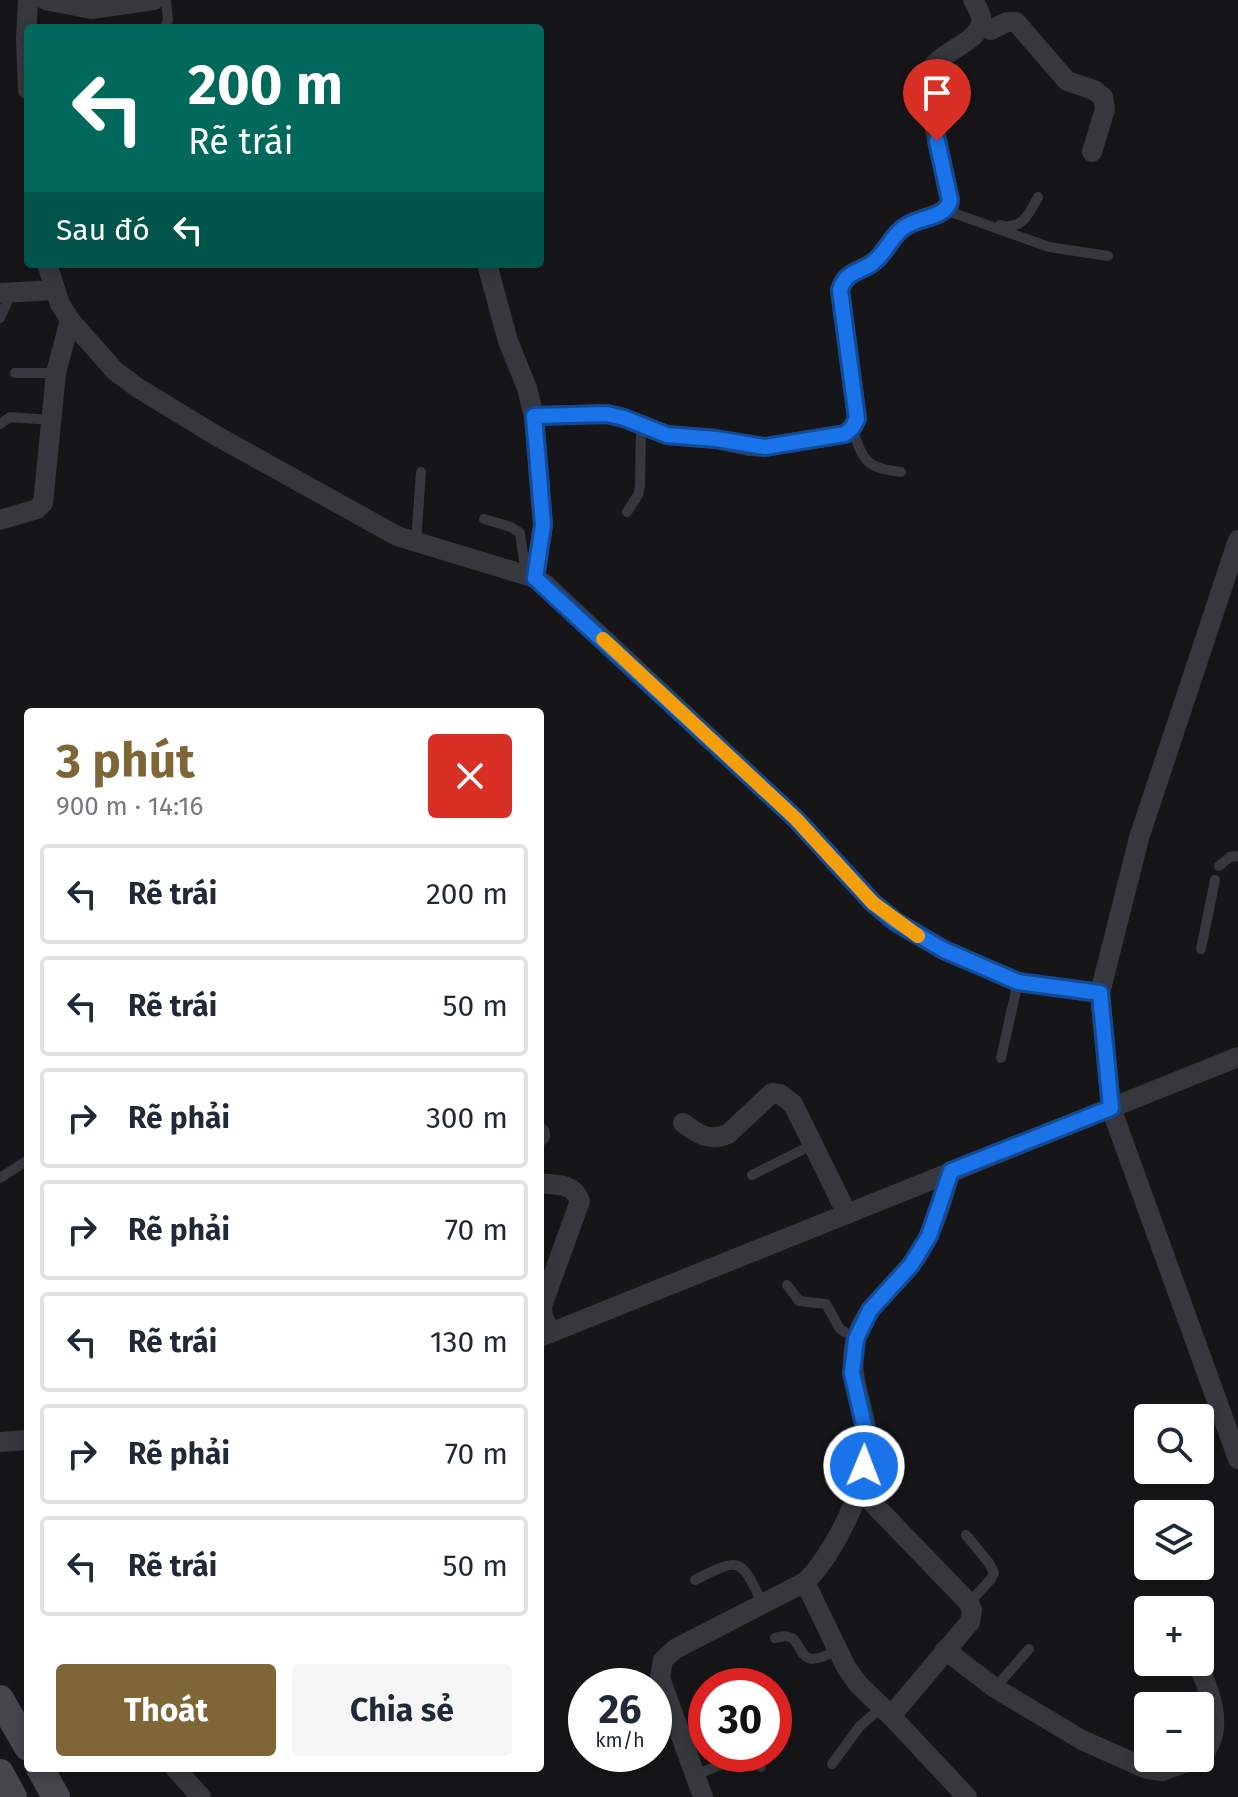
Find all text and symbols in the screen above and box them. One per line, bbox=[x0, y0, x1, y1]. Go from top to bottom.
text: 200 m bbox=[188, 52, 343, 119]
icon: left bbox=[56, 56, 160, 160]
pin bbox=[903, 59, 971, 141]
icon: arrive bbox=[915, 71, 959, 115]
text: Rẽ trái bbox=[188, 120, 294, 164]
icon: left bbox=[166, 208, 210, 252]
text: Sau đó bbox=[56, 212, 150, 248]
text: 3 phút bbox=[56, 732, 195, 790]
button: close bbox=[428, 734, 512, 818]
text: 900 m · 14:16 bbox=[56, 791, 203, 822]
icon: left bbox=[60, 872, 104, 916]
text: Rẽ trái bbox=[128, 876, 217, 912]
text: 200 m bbox=[426, 876, 508, 912]
icon: left bbox=[60, 984, 104, 1028]
text: Rẽ trái bbox=[128, 988, 217, 1024]
text: 50 m bbox=[443, 988, 508, 1024]
icon: right bbox=[60, 1096, 104, 1140]
text: Rẽ phải bbox=[128, 1100, 230, 1136]
text: 300 m bbox=[426, 1100, 508, 1136]
icon: right bbox=[60, 1208, 104, 1252]
text: Rẽ phải bbox=[128, 1212, 230, 1248]
text: 70 m bbox=[445, 1212, 508, 1248]
icon: left bbox=[60, 1320, 104, 1364]
text: Rẽ trái bbox=[128, 1324, 217, 1360]
text: 130 m bbox=[430, 1324, 508, 1360]
map controls bbox=[1134, 1404, 1214, 1772]
button: search bbox=[1134, 1404, 1214, 1484]
position arrow bbox=[822, 1424, 906, 1508]
icon: right bbox=[60, 1432, 104, 1476]
text: Rẽ phải bbox=[128, 1436, 230, 1472]
text: 70 m bbox=[445, 1436, 508, 1472]
button: layers bbox=[1134, 1500, 1214, 1580]
icon: left bbox=[60, 1544, 104, 1588]
text: Rẽ trái bbox=[128, 1548, 217, 1584]
text: 50 m bbox=[443, 1548, 508, 1584]
button: + bbox=[1134, 1596, 1214, 1676]
button: Thoát bbox=[56, 1664, 276, 1756]
button: Chia sẻ bbox=[292, 1664, 512, 1756]
speed limit sign: 30 bbox=[688, 1668, 792, 1772]
text: 26 bbox=[598, 1686, 642, 1734]
button: − bbox=[1134, 1692, 1214, 1772]
text: km/h bbox=[595, 1728, 645, 1752]

